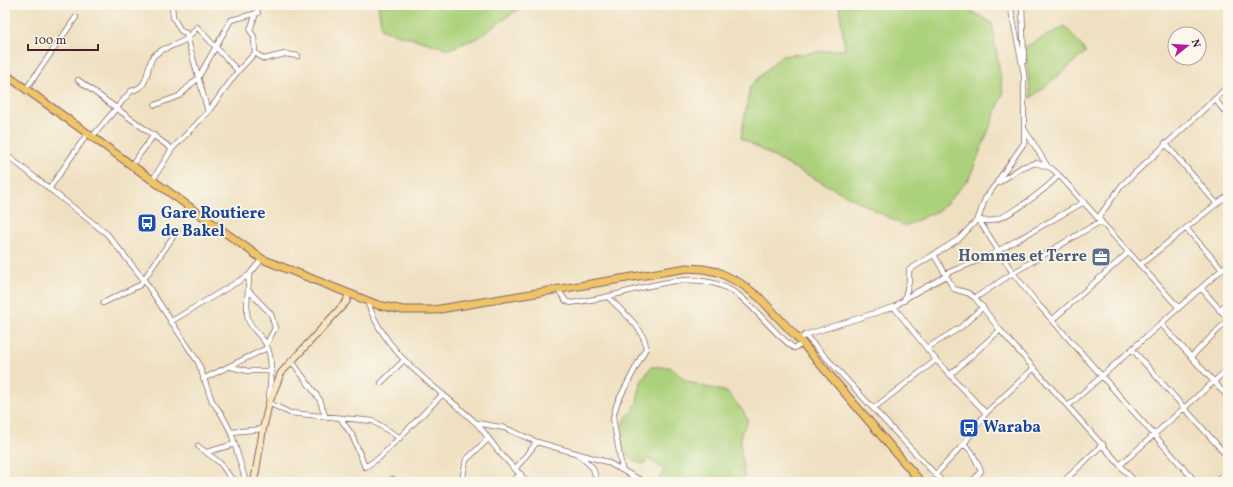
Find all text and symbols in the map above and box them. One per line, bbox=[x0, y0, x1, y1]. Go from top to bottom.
scale bar bbox=[28, 26, 98, 52]
north arrow bbox=[1167, 26, 1207, 66]
text: 100 m bbox=[34, 33, 67, 49]
text: N bbox=[1187, 37, 1203, 50]
place label: Gare Routiere de Bakel bbox=[161, 203, 265, 243]
bus stop icon: Gare Routiere de Bakel bbox=[136, 212, 158, 234]
place label: Hommes et Terre bbox=[958, 246, 1087, 268]
office icon: Hommes et Terre bbox=[1090, 246, 1112, 268]
bus stop icon: Waraba bbox=[958, 417, 980, 439]
place label: Waraba bbox=[983, 417, 1041, 439]

